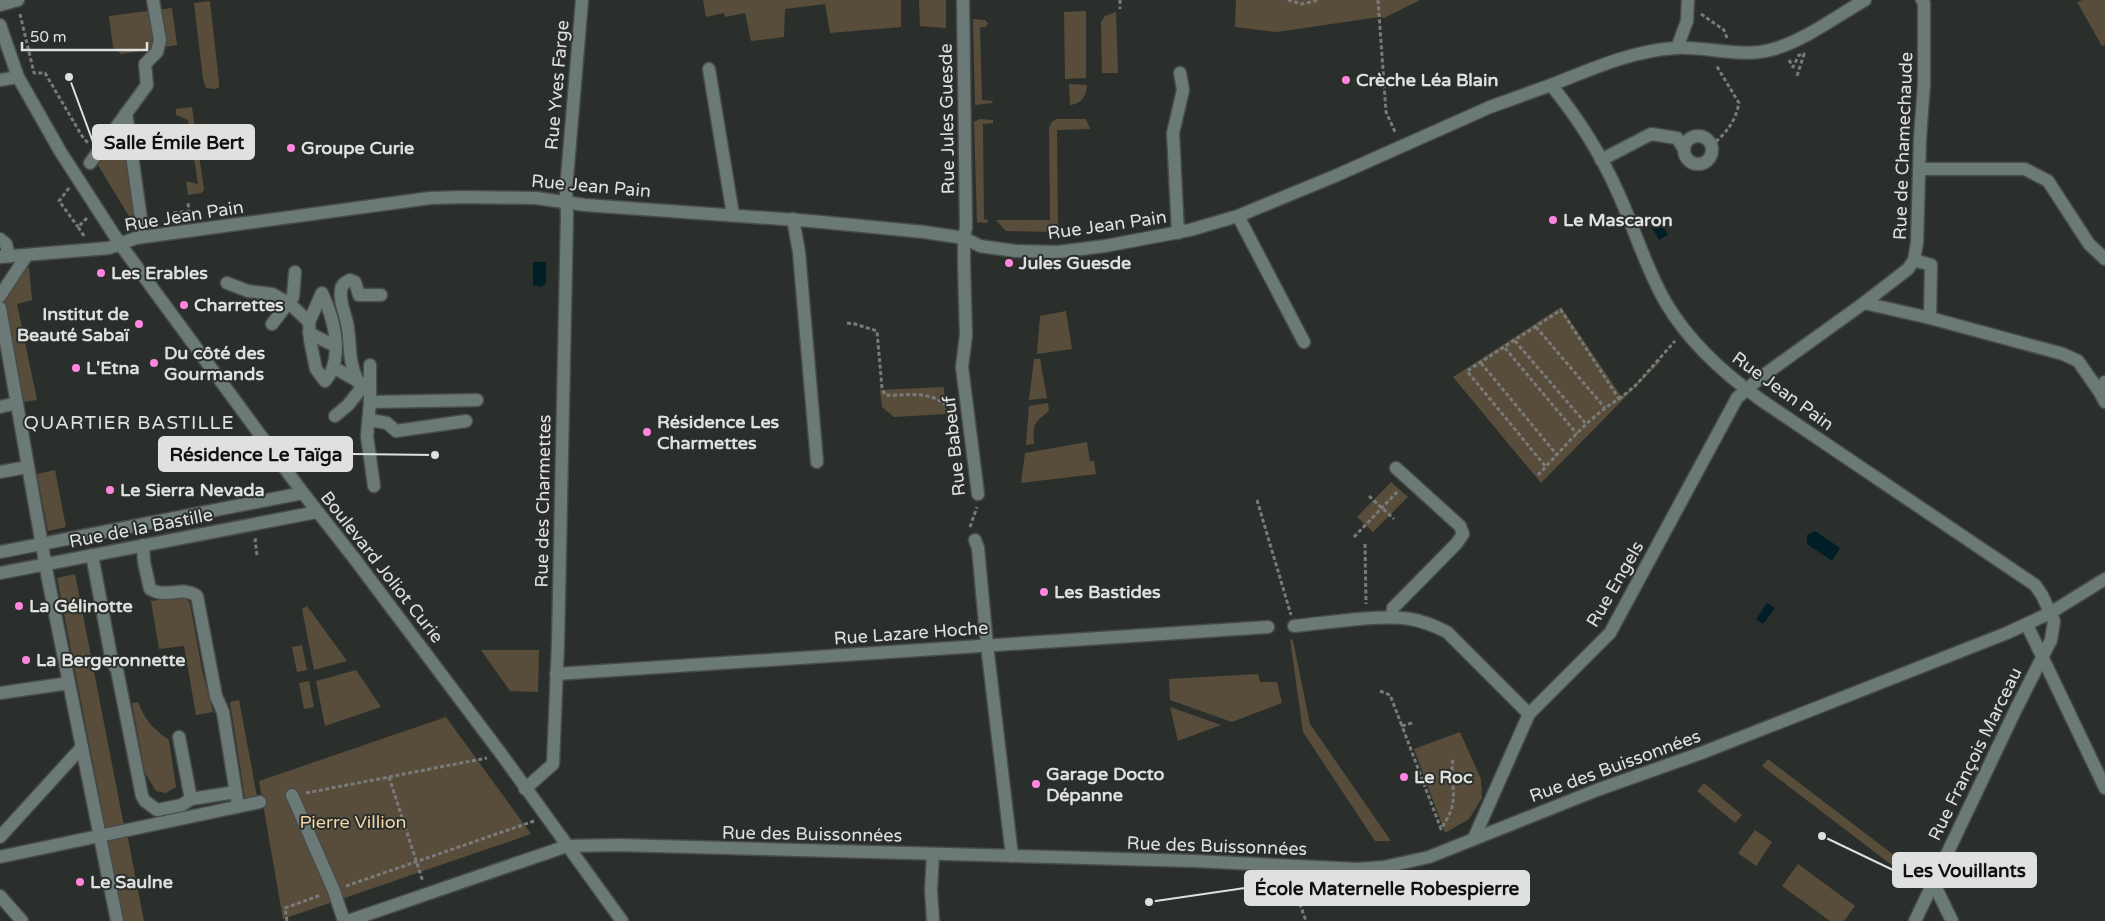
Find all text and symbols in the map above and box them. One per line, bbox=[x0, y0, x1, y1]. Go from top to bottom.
street label: Rue Yves Farge bbox=[540, 19, 574, 151]
scale bar bbox=[22, 20, 148, 52]
text: 50 m bbox=[30, 28, 67, 46]
street label: Rue Jules Guesde bbox=[935, 43, 959, 195]
street label: Rue de Chamechaude bbox=[1889, 52, 1917, 240]
place label: Crèche Léa Blain bbox=[1356, 69, 1498, 91]
marker: Crèche Léa Blain bbox=[1340, 74, 1352, 86]
callout: Salle Émile Bert bbox=[93, 125, 254, 159]
text: Salle Émile Bert bbox=[104, 131, 245, 154]
place label: Groupe Curie bbox=[301, 137, 414, 159]
marker: Groupe Curie bbox=[285, 142, 297, 154]
street label: Rue Jean Pain bbox=[530, 170, 652, 202]
street label: Rue Jean Pain bbox=[123, 196, 245, 236]
street label: Rue Jean Pain bbox=[1046, 206, 1168, 244]
place label: Le Mascaron bbox=[1563, 209, 1673, 231]
marker: Le Mascaron bbox=[1547, 214, 1559, 226]
place label: Jules Guesde bbox=[1018, 252, 1131, 274]
marker: Jules Guesde bbox=[1003, 257, 1015, 269]
place label: Les Erables bbox=[111, 262, 208, 284]
marker: Les Erables bbox=[95, 267, 107, 279]
place label: Charrettes bbox=[194, 294, 284, 316]
marker: Charrettes bbox=[178, 299, 190, 311]
place label: Institut de Beauté Sabaï bbox=[17, 303, 131, 346]
marker: Institut de Beauté Sabaï bbox=[133, 318, 145, 330]
place label: Du côté des Gourmands bbox=[164, 342, 266, 385]
street label: Rue Jean Pain bbox=[1728, 347, 1838, 435]
place label: L'Etna bbox=[86, 357, 140, 379]
marker: Du côté des Gourmands bbox=[148, 357, 160, 369]
marker: L'Etna bbox=[70, 362, 82, 374]
street label: Rue Babeuf bbox=[938, 395, 970, 497]
place label: Résidence Les Charmettes bbox=[657, 411, 780, 454]
district label: QUARTIER BASTILLE bbox=[23, 412, 235, 434]
street label: Rue des Charmettes bbox=[530, 414, 556, 588]
marker: Résidence Les Charmettes bbox=[641, 426, 653, 438]
callout: Résidence Le Taïga bbox=[159, 437, 352, 471]
text: Résidence Le Taïga bbox=[170, 444, 342, 467]
place label: Le Sierra Nevada bbox=[120, 479, 265, 501]
marker: Le Sierra Nevada bbox=[104, 484, 116, 496]
street label: Boulevard Joliot Curie bbox=[316, 487, 448, 647]
street label: Rue de la Bastille bbox=[67, 503, 215, 553]
street label: Rue Engels bbox=[1582, 537, 1648, 631]
place label: Les Bastides bbox=[1054, 581, 1161, 603]
marker: Les Bastides bbox=[1038, 586, 1050, 598]
place label: La Gélinotte bbox=[29, 595, 133, 617]
marker: La Gélinotte bbox=[13, 600, 25, 612]
street label: Rue Lazare Hoche bbox=[833, 617, 989, 649]
place label: La Bergeronnette bbox=[36, 649, 185, 671]
marker: La Bergeronnette bbox=[20, 654, 32, 666]
street label: Rue François Marceau bbox=[1923, 664, 2027, 844]
street label: Rue des Buissonnées bbox=[1526, 725, 1704, 807]
place label: Garage Docto Dépanne bbox=[1046, 763, 1164, 806]
place label: Le Roc bbox=[1414, 766, 1473, 788]
marker: Le Roc bbox=[1398, 771, 1410, 783]
marker: Garage Docto Dépanne bbox=[1030, 778, 1042, 790]
park label: Pierre Villion bbox=[299, 811, 407, 833]
street label: Rue des Buissonnées bbox=[722, 821, 902, 847]
street label: Rue des Buissonnées bbox=[1126, 832, 1308, 860]
callout: Les Vouillants bbox=[1893, 853, 2036, 887]
text: Les Vouillants bbox=[1902, 860, 2026, 882]
place label: Le Saulne bbox=[90, 871, 173, 893]
callout: École Maternelle Robespierre bbox=[1245, 871, 1529, 905]
marker: Le Saulne bbox=[74, 876, 86, 888]
text: École Maternelle Robespierre bbox=[1255, 877, 1520, 901]

